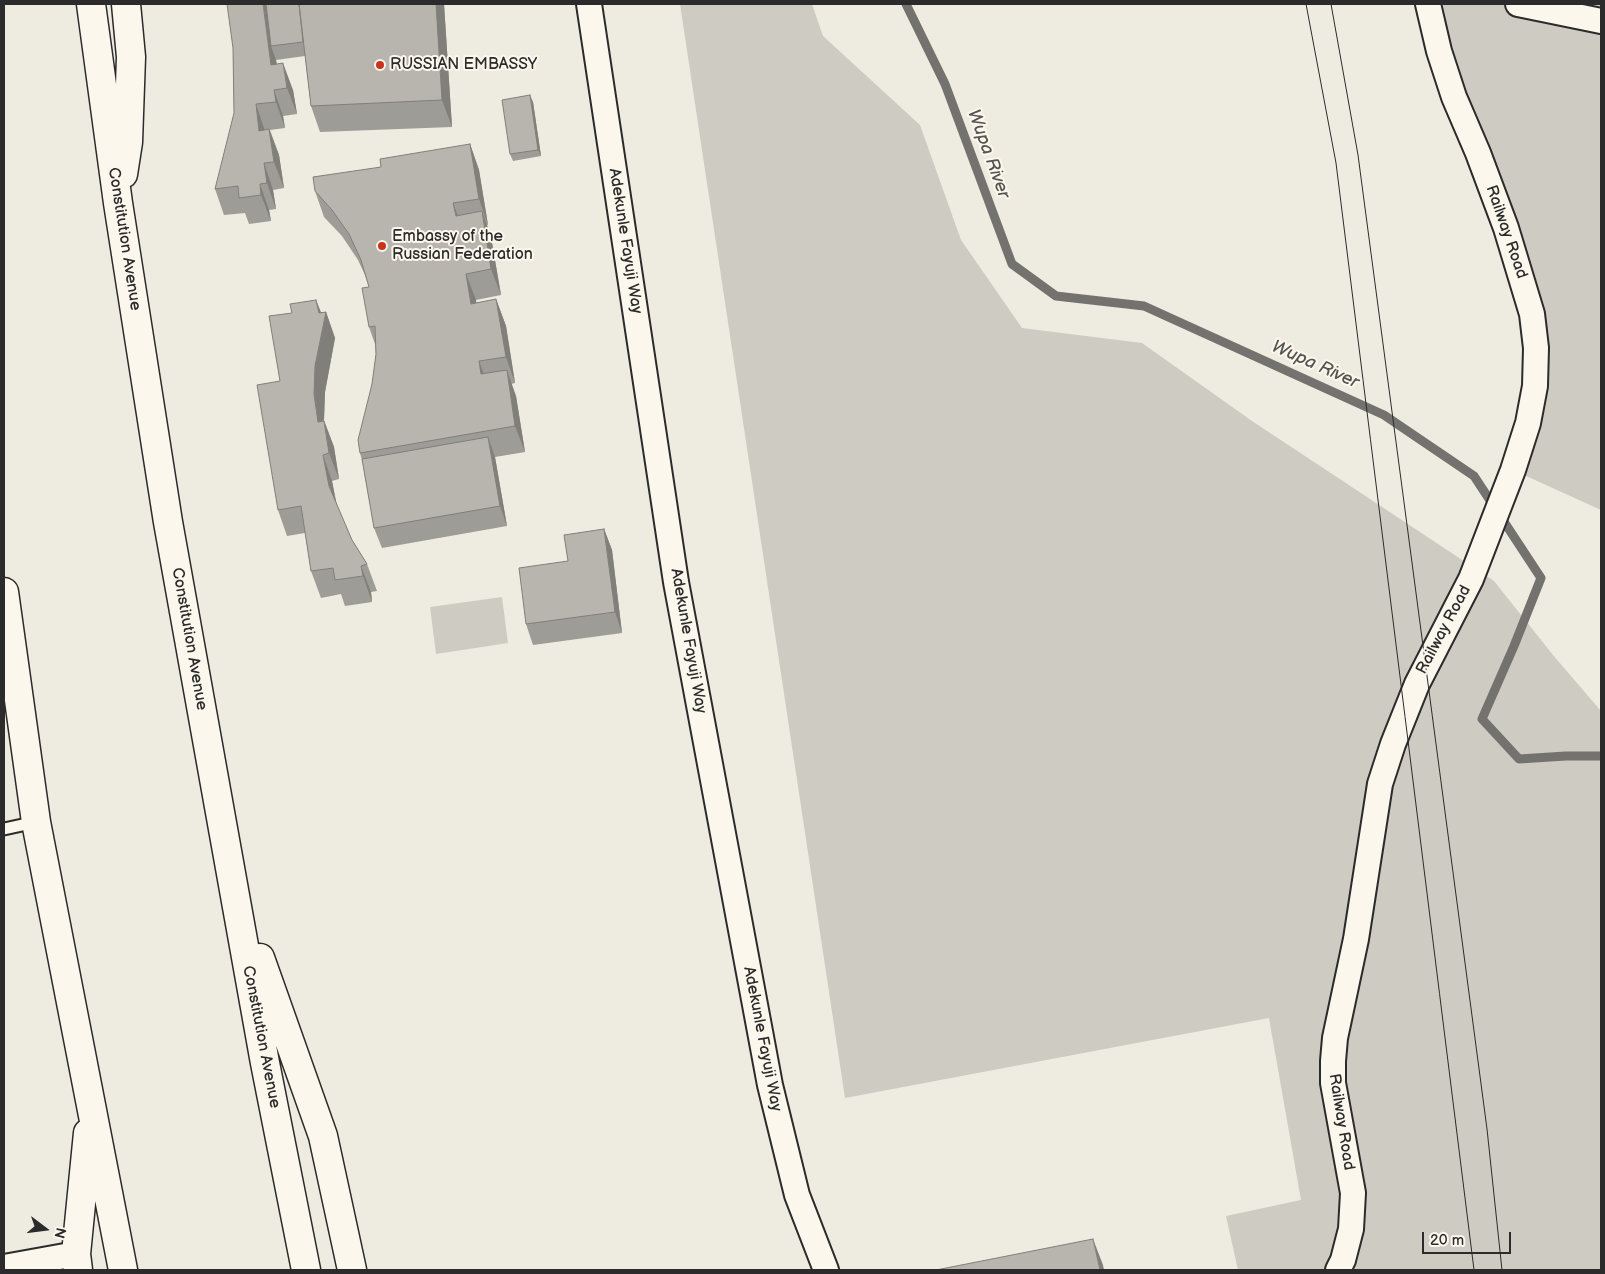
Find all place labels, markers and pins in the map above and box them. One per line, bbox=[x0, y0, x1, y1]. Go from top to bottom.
place label: RUSSIAN EMBASSY bbox=[390, 55, 537, 75]
marker: RUSSIAN EMBASSY bbox=[374, 59, 386, 71]
place label: Embassy of the Russian Federation bbox=[392, 227, 533, 265]
marker: Embassy of the Russian Federation bbox=[376, 240, 388, 252]

